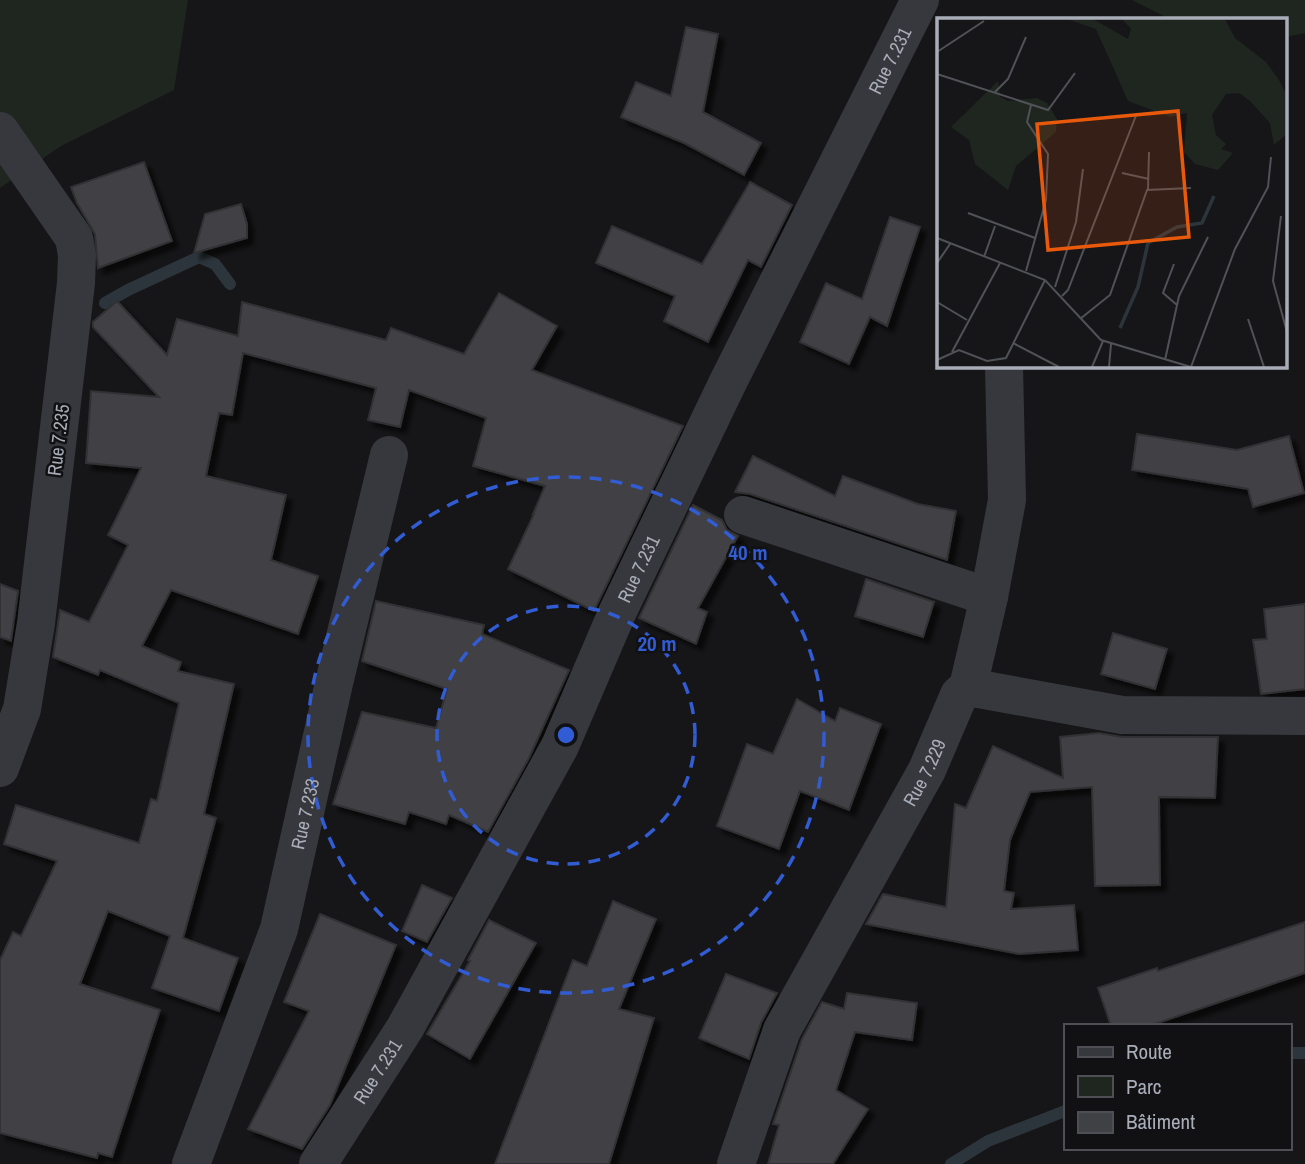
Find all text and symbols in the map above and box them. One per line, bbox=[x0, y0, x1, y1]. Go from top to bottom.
inset map bbox=[937, 18, 1288, 368]
street label: Rue 7.231 bbox=[862, 22, 917, 99]
street label: Rue 7.235 bbox=[41, 402, 75, 477]
street label: Rue 7.231 bbox=[611, 530, 666, 607]
text: 40 m bbox=[728, 538, 768, 567]
text: 20 m bbox=[637, 629, 677, 658]
centre of rings bbox=[554, 723, 578, 747]
street label: Rue 7.229 bbox=[896, 735, 952, 811]
street label: Rue 7.233 bbox=[284, 776, 325, 852]
legend bbox=[1064, 1024, 1291, 1150]
street label: Rue 7.231 bbox=[347, 1034, 408, 1109]
text: Route bbox=[1126, 1037, 1172, 1066]
text: Parc bbox=[1126, 1072, 1161, 1101]
text: Bâtiment bbox=[1126, 1107, 1195, 1136]

